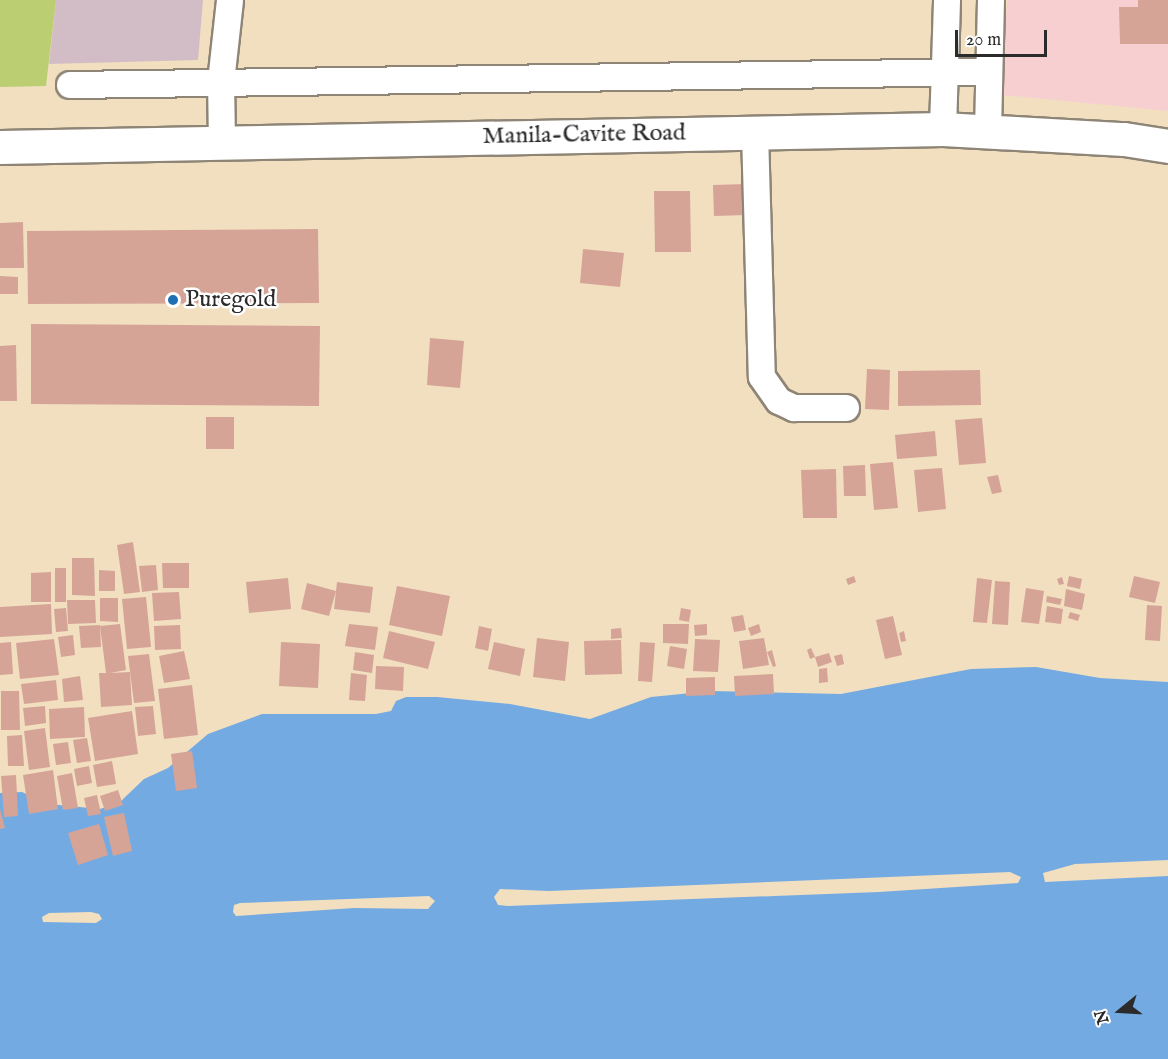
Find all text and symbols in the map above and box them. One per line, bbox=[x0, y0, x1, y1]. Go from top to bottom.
scale bar bbox=[958, 18, 1050, 56]
text: 20 m bbox=[966, 29, 1001, 52]
street label: Manila-Cavite Road bbox=[482, 119, 686, 151]
place label: Puregold bbox=[185, 286, 276, 314]
marker: Puregold bbox=[166, 293, 180, 307]
north arrow bbox=[1090, 981, 1150, 1041]
text: N bbox=[1091, 1007, 1115, 1026]

